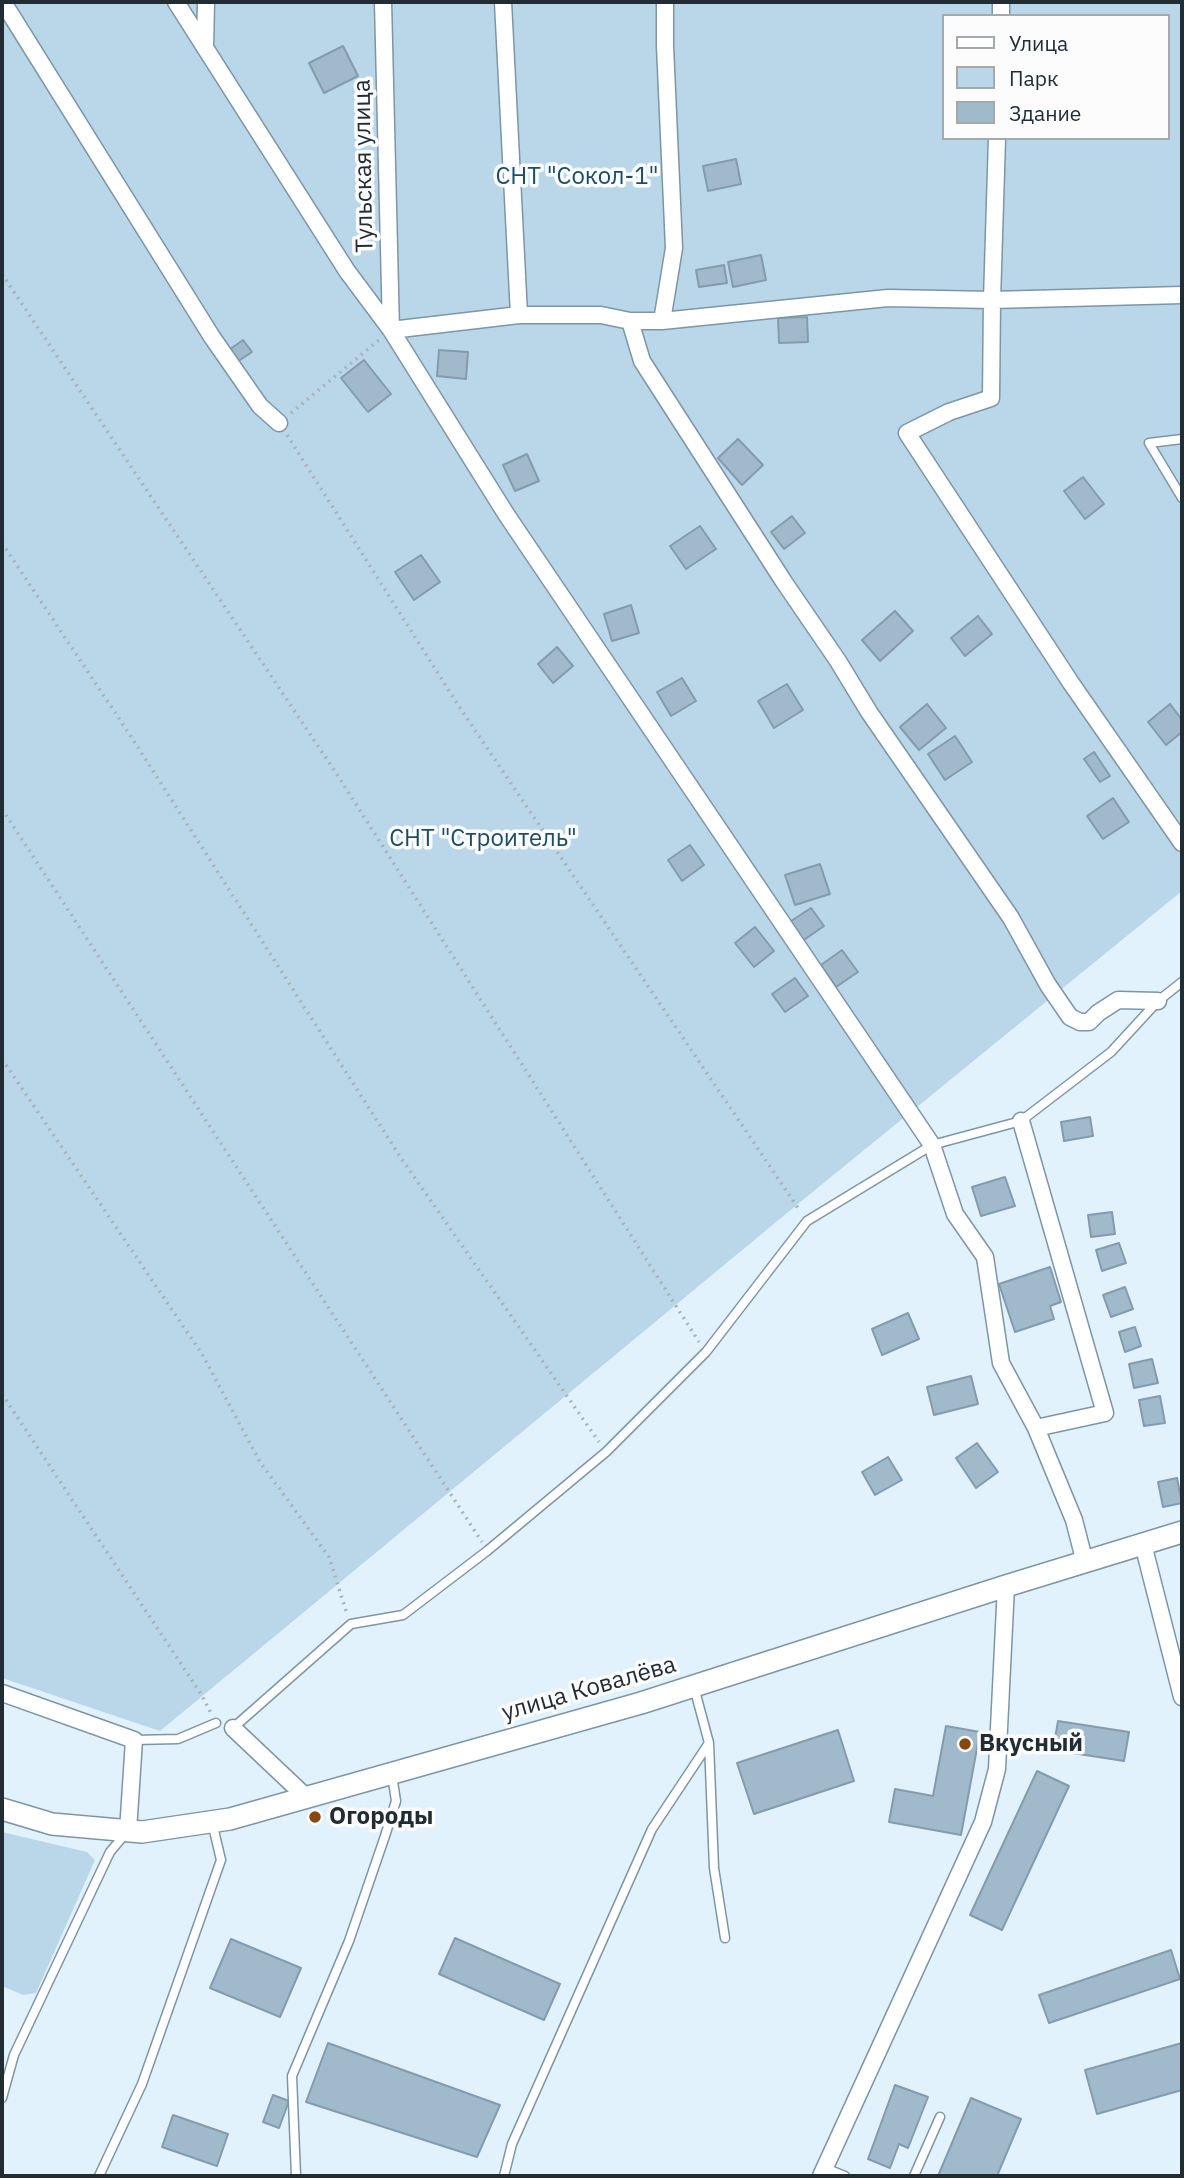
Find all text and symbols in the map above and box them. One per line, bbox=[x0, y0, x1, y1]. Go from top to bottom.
legend bbox=[942, 14, 1170, 140]
text: Улица bbox=[1009, 29, 1068, 57]
text: Парк bbox=[1009, 64, 1059, 92]
street label: Тульская улица bbox=[348, 79, 380, 253]
text: Здание bbox=[1009, 99, 1081, 127]
park label: СНТ "Сокол-1" bbox=[495, 163, 659, 191]
park label: СНТ "Строитель" bbox=[389, 825, 577, 853]
street label: улица Ковалёва bbox=[499, 1650, 679, 1728]
place label: Вкусный bbox=[979, 1730, 1083, 1758]
marker: Вкусный bbox=[957, 1736, 973, 1752]
place label: Огороды bbox=[329, 1803, 433, 1831]
marker: Огороды bbox=[307, 1809, 323, 1825]

